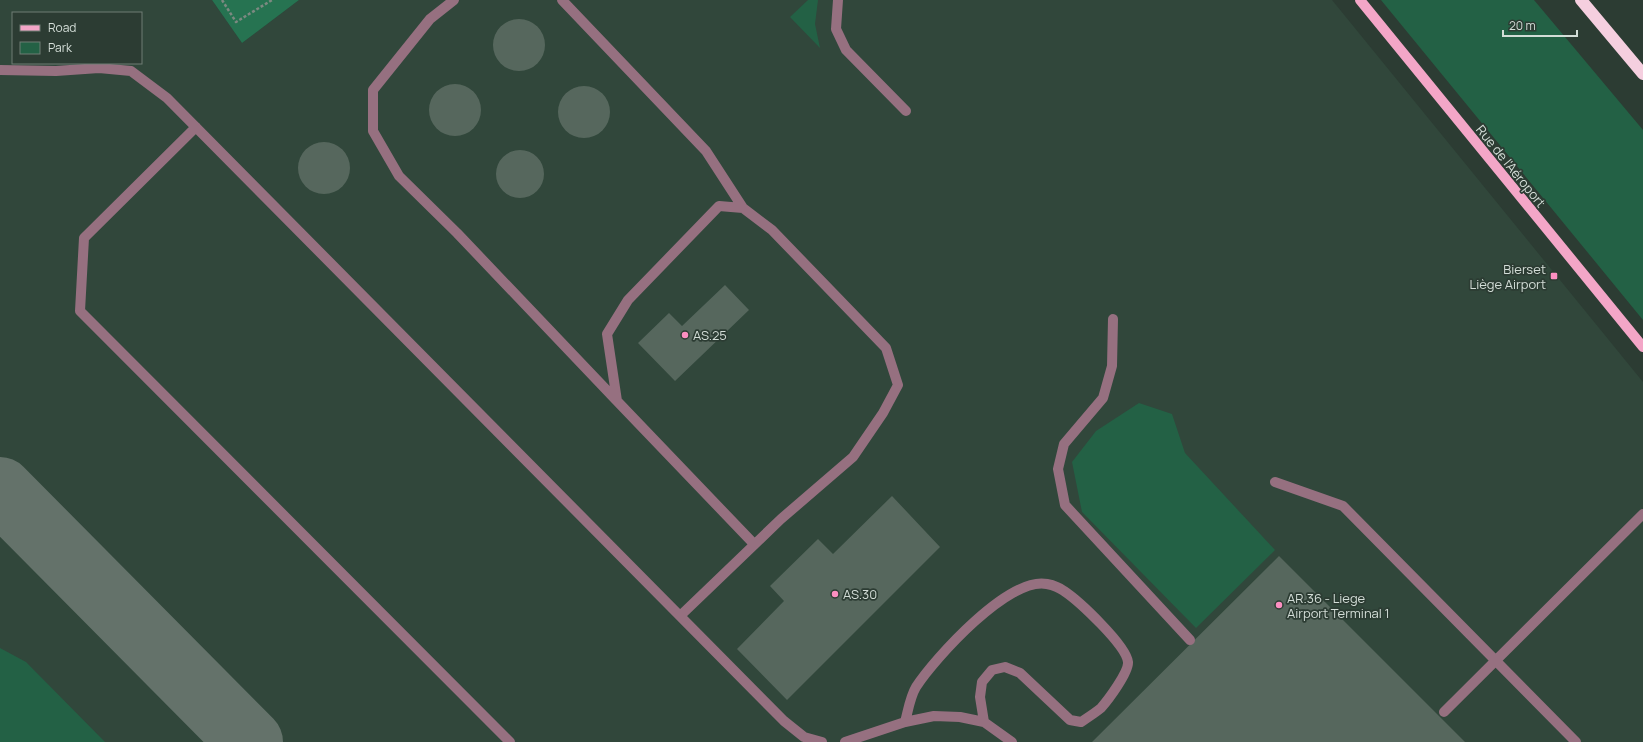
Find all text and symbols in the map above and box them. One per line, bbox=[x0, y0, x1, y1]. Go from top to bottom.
legend bbox=[12, 12, 142, 64]
scale bar bbox=[1503, 12, 1577, 38]
text: 20 m bbox=[1509, 17, 1536, 34]
text: Road bbox=[48, 19, 76, 36]
text: Park bbox=[48, 39, 73, 56]
street label: Rue de l'Aéroport bbox=[1472, 121, 1550, 211]
place label: Bierset Liège Airport bbox=[1470, 260, 1546, 293]
marker: Bierset Liège Airport bbox=[1549, 271, 1559, 281]
place label: AS.25 bbox=[693, 326, 727, 344]
marker: AS.25 bbox=[680, 330, 690, 340]
place label: AS.30 bbox=[843, 585, 877, 603]
marker: AS.30 bbox=[830, 589, 840, 599]
place label: AR.36 - Liege Airport Terminal 1 bbox=[1287, 589, 1390, 622]
marker: AR.36 - Liege Airport Terminal 1 bbox=[1274, 600, 1284, 610]

